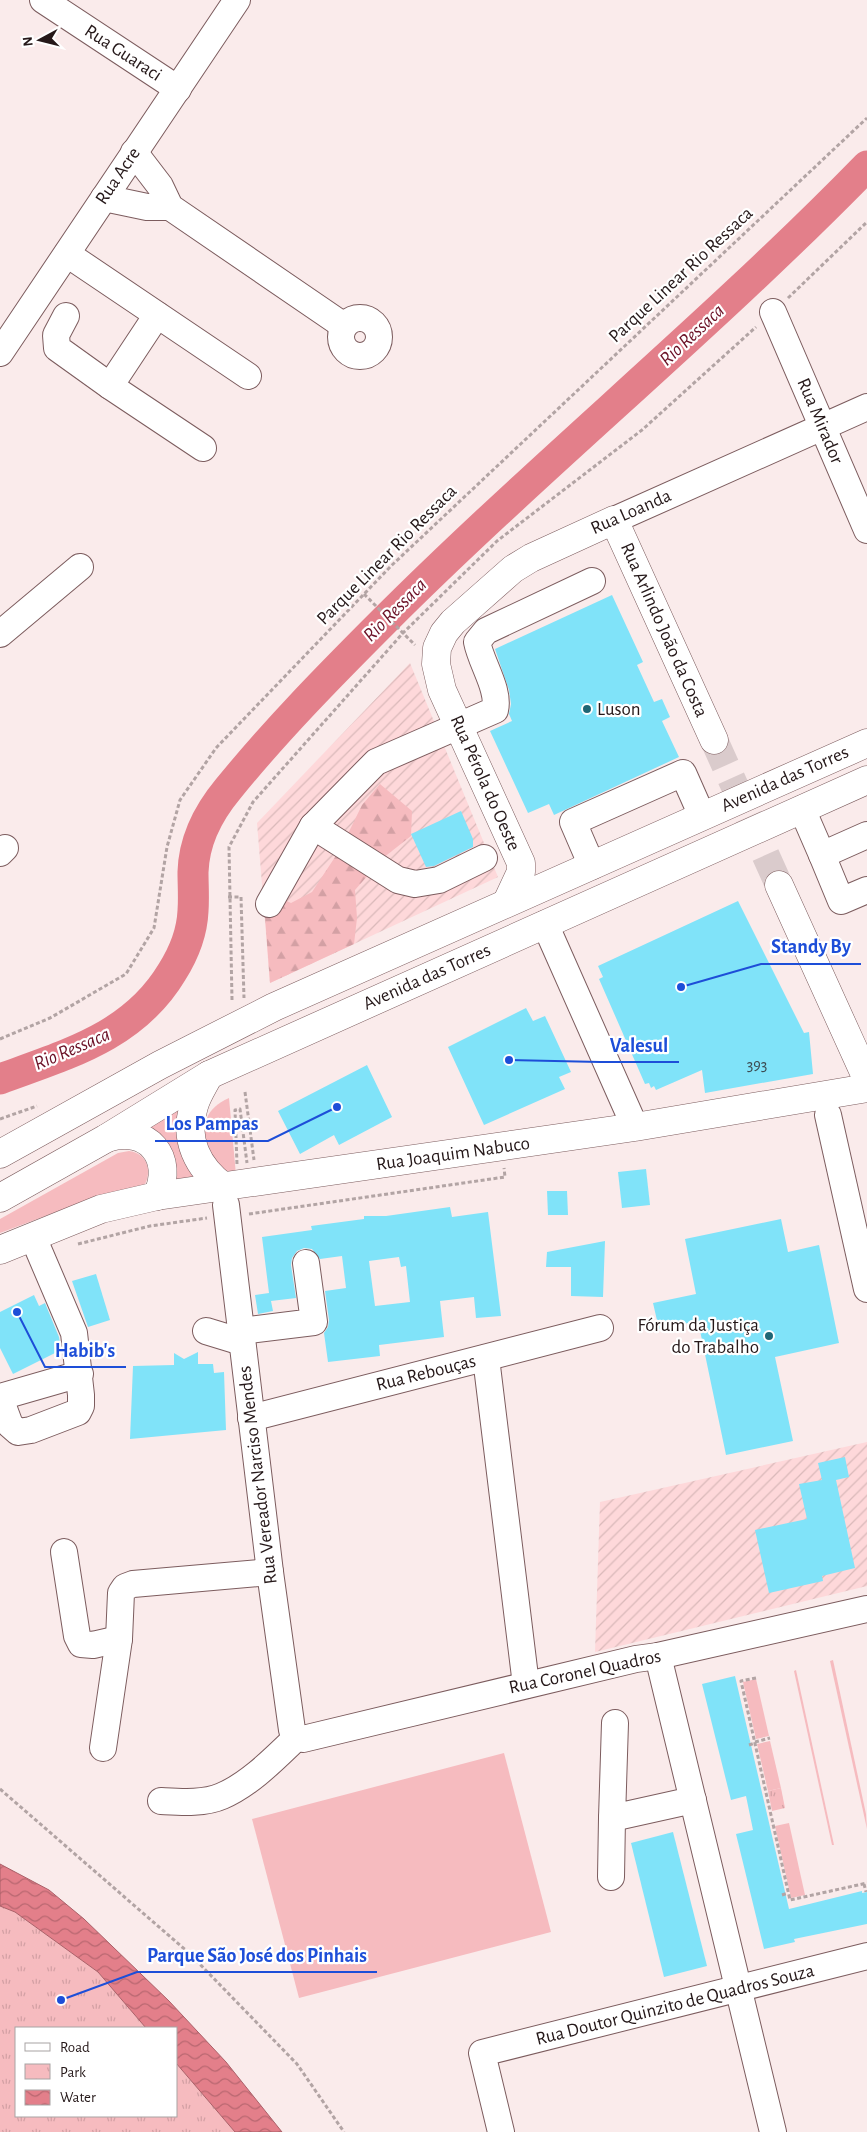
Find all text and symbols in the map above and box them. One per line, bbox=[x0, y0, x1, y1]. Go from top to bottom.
north arrow bbox=[15, 15, 65, 65]
street label: Rua Guaraci bbox=[81, 21, 165, 85]
text: N bbox=[21, 36, 36, 47]
street label: Rua Acre bbox=[92, 144, 144, 208]
street label: Parque Linear Rio Ressaca bbox=[604, 202, 758, 348]
water label: Rio Ressaca bbox=[654, 299, 730, 371]
street label: Rua Mirador bbox=[793, 375, 847, 467]
street label: Parque Linear Rio Ressaca bbox=[312, 480, 462, 630]
street label: Rua Loanda bbox=[588, 486, 674, 538]
street label: Rua Arlindo João da Costa bbox=[617, 540, 711, 720]
water label: Rio Ressaca bbox=[358, 573, 432, 647]
place label: Luson bbox=[597, 700, 641, 719]
marker: Luson bbox=[581, 703, 593, 715]
street label: Rua Pérola do Oeste bbox=[447, 712, 523, 854]
street label: Avenida das Torres bbox=[718, 742, 852, 816]
callout: Standy By bbox=[761, 929, 861, 964]
text: Standy By bbox=[771, 937, 851, 957]
street label: Avenida das Torres bbox=[360, 940, 494, 1014]
water label: Rio Ressaca bbox=[31, 1024, 113, 1074]
callout: Valesul bbox=[600, 1027, 679, 1062]
text: Valesul bbox=[610, 1036, 668, 1056]
house number: 393 bbox=[747, 1057, 767, 1073]
callout: Los Pampas bbox=[155, 1106, 268, 1141]
text: Los Pampas bbox=[166, 1114, 259, 1134]
street label: Rua Joaquim Nabuco bbox=[375, 1134, 531, 1174]
place label: Fórum da Justiça do Trabalho bbox=[638, 1316, 759, 1357]
marker: Fórum da Justiça do Trabalho bbox=[763, 1330, 775, 1342]
callout: Habib's bbox=[45, 1332, 126, 1367]
text: Habib's bbox=[55, 1341, 115, 1361]
street label: Rua Rebouças bbox=[374, 1351, 478, 1395]
street label: Rua Vereador Narciso Mendes bbox=[235, 1365, 281, 1585]
street label: Rua Coronel Quadros bbox=[507, 1647, 663, 1697]
callout: Parque São José dos Pinhais bbox=[137, 1937, 377, 1972]
text: Parque São José dos Pinhais bbox=[147, 1946, 367, 1966]
street label: Rua Doutor Quinzito de Quadros Souza bbox=[534, 1961, 816, 2049]
legend bbox=[15, 2027, 178, 2117]
text: Road bbox=[60, 2040, 90, 2055]
text: Park bbox=[60, 2065, 86, 2080]
text: Water bbox=[60, 2090, 96, 2105]

